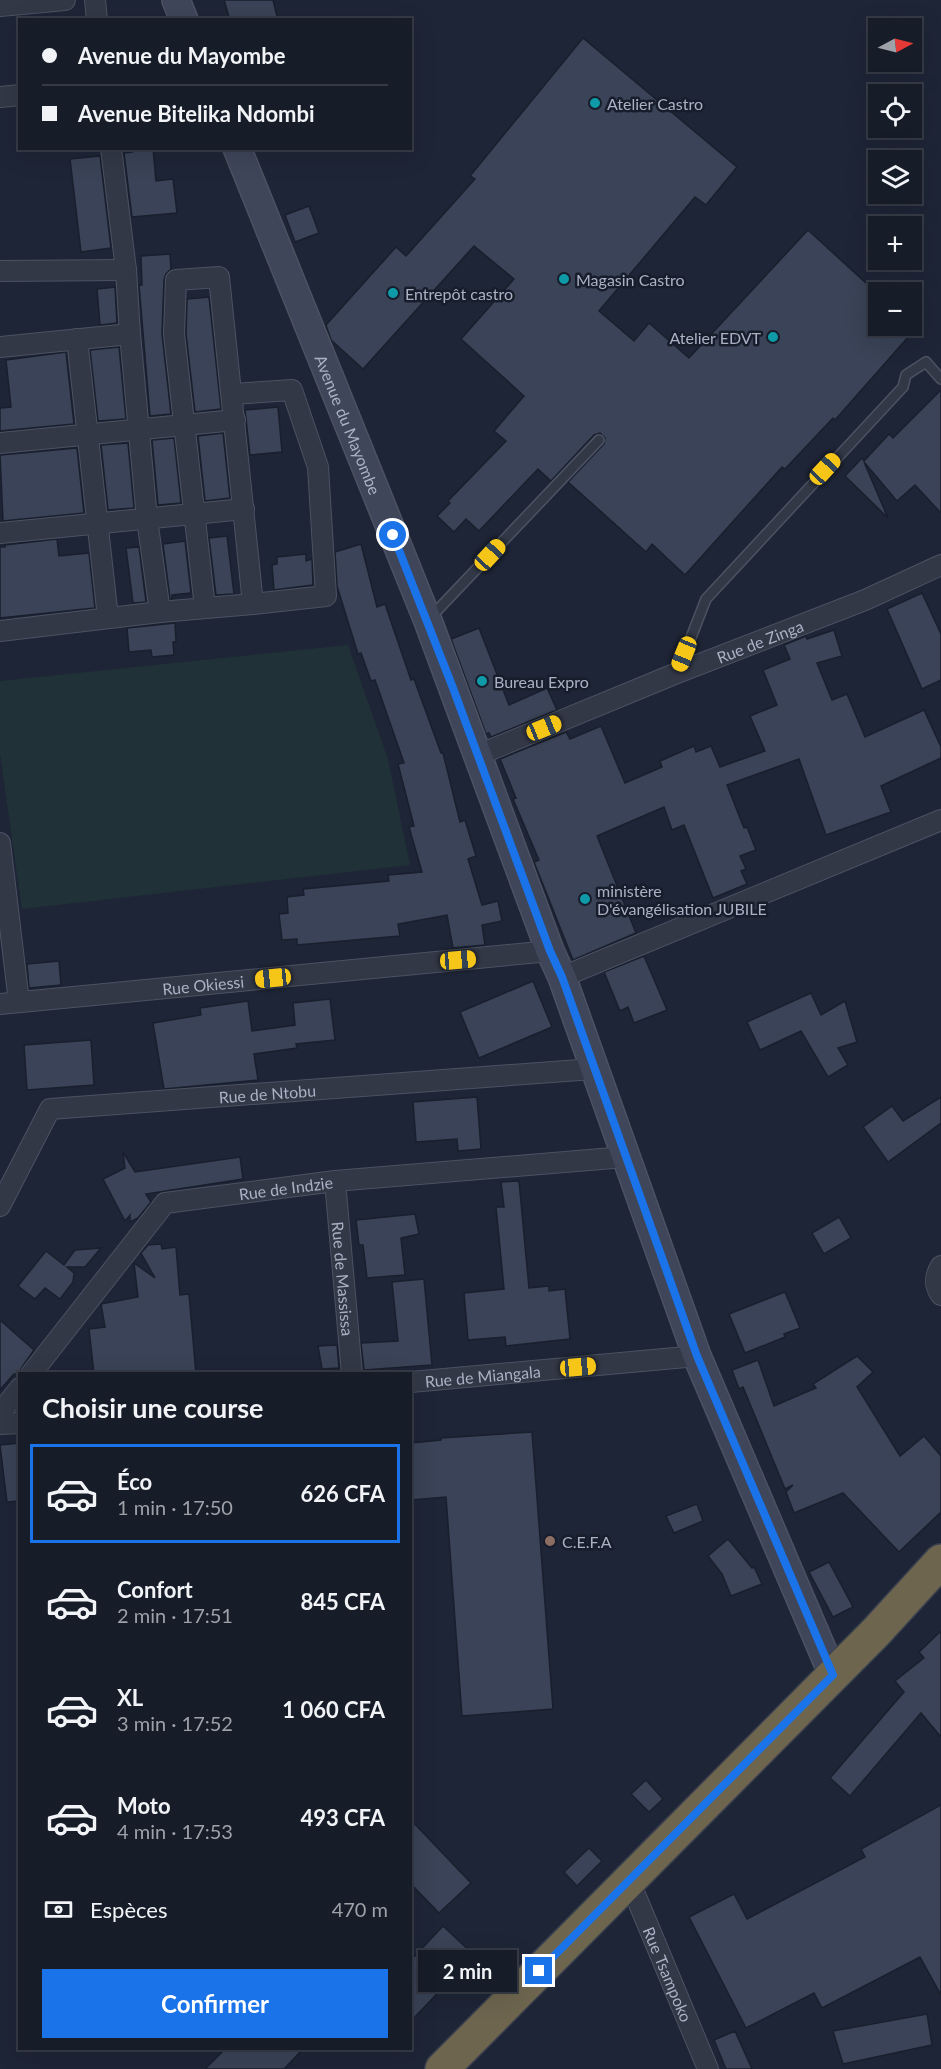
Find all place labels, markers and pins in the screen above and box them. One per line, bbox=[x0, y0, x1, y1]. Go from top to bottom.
place label: Atelier Castro bbox=[607, 94, 703, 113]
marker: Atelier Castro bbox=[588, 96, 602, 110]
place label: Magasin Castro bbox=[576, 270, 685, 289]
marker: Magasin Castro bbox=[557, 272, 571, 286]
place label: Entrepôt castro bbox=[405, 284, 513, 303]
marker: Entrepôt castro bbox=[386, 286, 400, 300]
place label: Atelier EDVT bbox=[670, 328, 762, 347]
marker: Atelier EDVT bbox=[766, 330, 780, 344]
place label: Bureau Expro bbox=[494, 672, 589, 691]
marker: Bureau Expro bbox=[475, 674, 489, 688]
place label: ministère D'évangélisation JUBILE bbox=[597, 881, 767, 918]
marker: ministère D'évangélisation JUBILE bbox=[578, 892, 592, 906]
place label: C.E.F.A bbox=[562, 1532, 612, 1551]
marker: C.E.F.A bbox=[543, 1534, 557, 1548]

